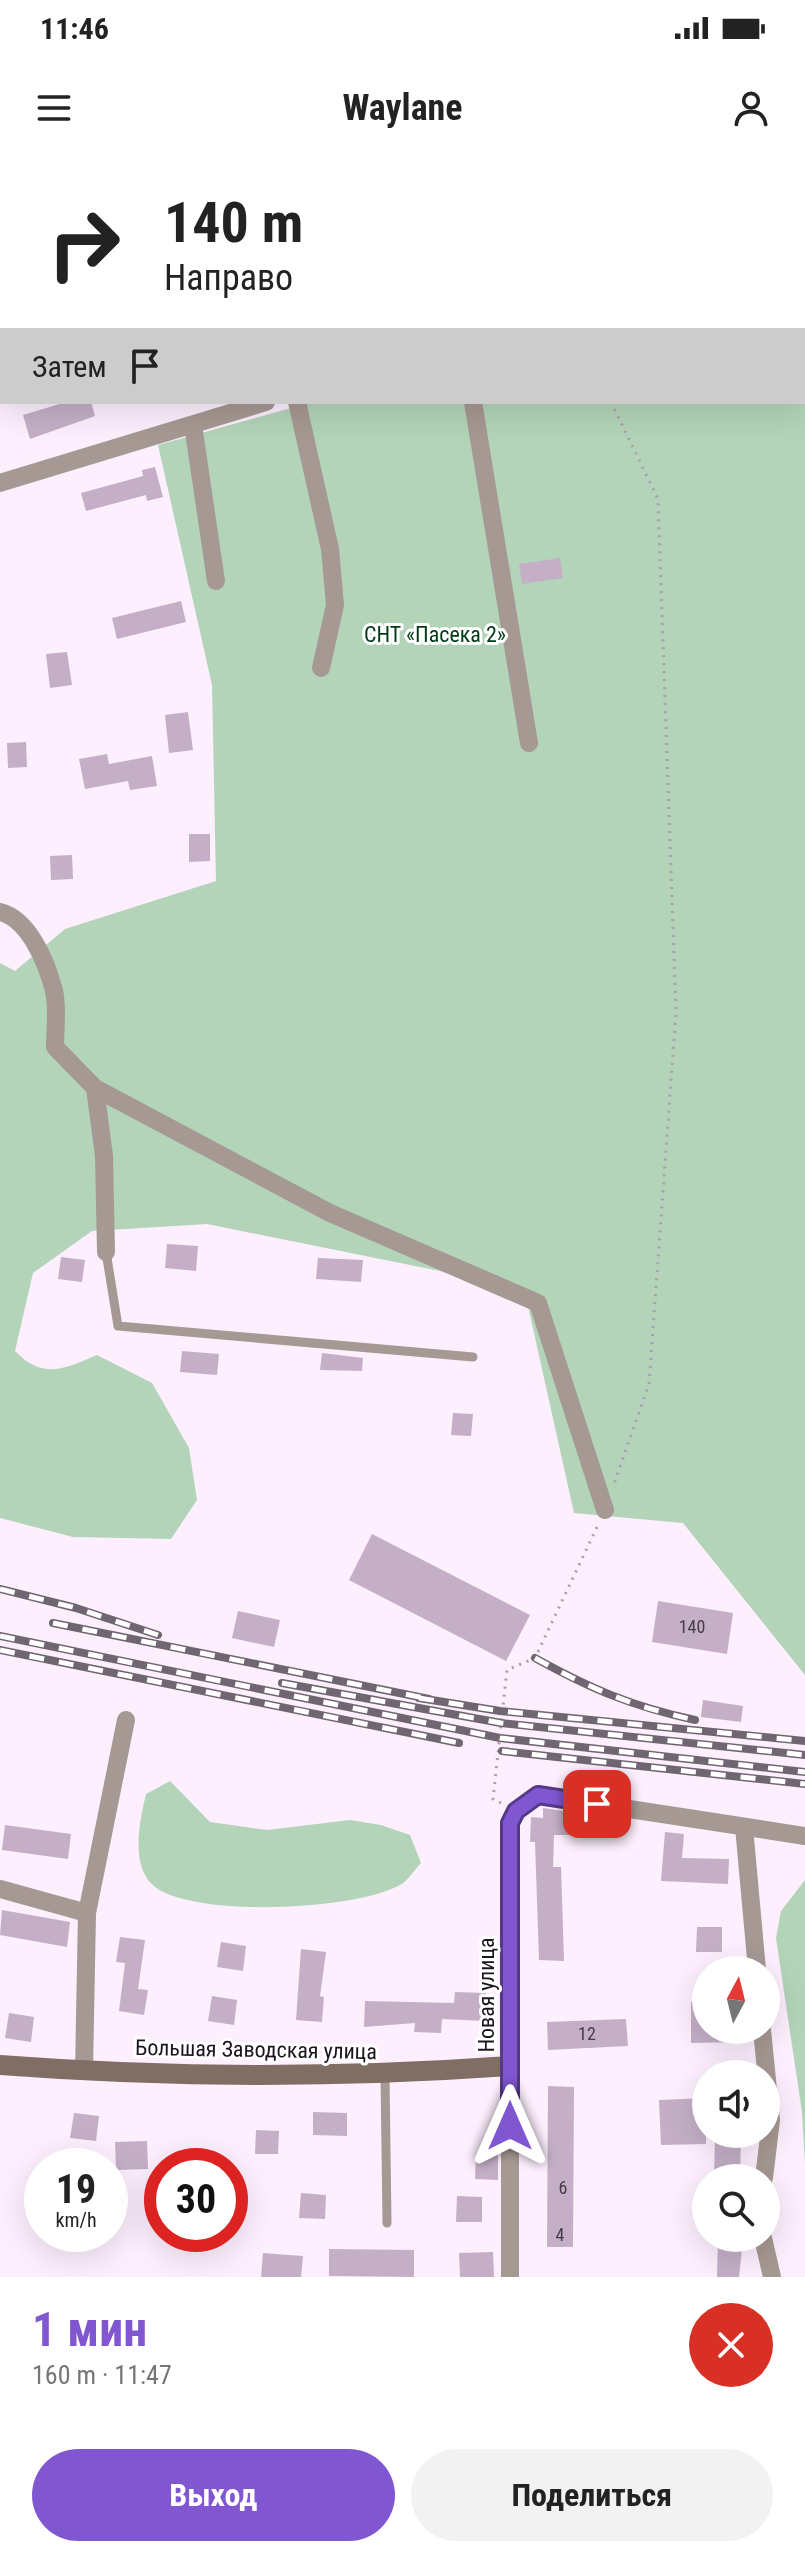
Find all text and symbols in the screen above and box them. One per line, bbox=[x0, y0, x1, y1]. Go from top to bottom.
text: 11:46 bbox=[40, 11, 109, 46]
icon: menu bbox=[32, 86, 76, 130]
icon: person bbox=[729, 86, 773, 130]
text: Waylane bbox=[342, 87, 463, 129]
text: 140 m bbox=[164, 190, 303, 256]
icon: right bbox=[32, 192, 136, 296]
text: Направо bbox=[164, 257, 293, 299]
icon: arrive bbox=[123, 344, 167, 388]
text: Затем bbox=[32, 349, 107, 384]
park label: СНТ «Пасека 2» bbox=[364, 622, 506, 647]
house number: 140 bbox=[679, 1616, 705, 1637]
pin bbox=[563, 1770, 631, 1838]
icon: arrive bbox=[575, 1782, 619, 1826]
street label: Новая улица bbox=[474, 1937, 499, 2053]
north arrow bbox=[692, 1956, 780, 2044]
map controls bbox=[692, 1956, 780, 2252]
house number: 12 bbox=[578, 2023, 596, 2044]
street label: Большая Заводская улица bbox=[135, 2035, 377, 2064]
button: sound bbox=[692, 2060, 780, 2148]
position arrow bbox=[468, 2084, 552, 2168]
speed limit sign: 30 bbox=[144, 2148, 248, 2252]
button: search bbox=[692, 2164, 780, 2252]
text: 19 bbox=[56, 2166, 96, 2213]
house number: 6 bbox=[559, 2177, 567, 2198]
text: km/h bbox=[55, 2208, 97, 2232]
house number: 4 bbox=[556, 2224, 565, 2245]
text: 1 мин bbox=[32, 2301, 147, 2358]
button: close bbox=[689, 2303, 773, 2387]
text: 160 m · 11:47 bbox=[32, 2360, 172, 2390]
button: Выход bbox=[32, 2449, 395, 2541]
button: Поделиться bbox=[411, 2449, 773, 2541]

